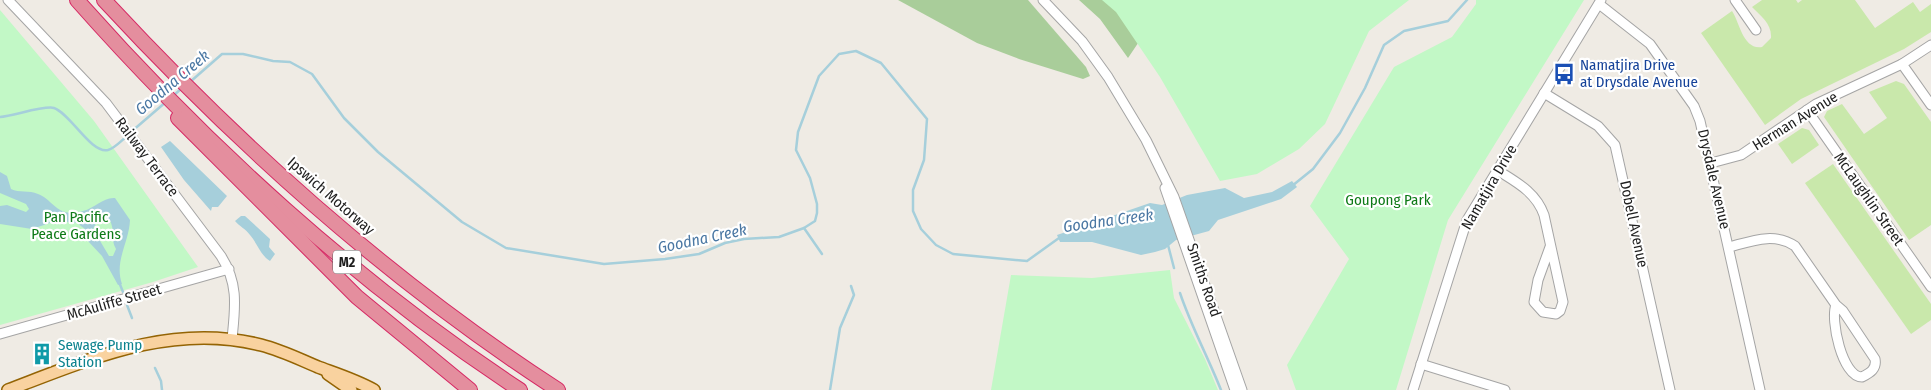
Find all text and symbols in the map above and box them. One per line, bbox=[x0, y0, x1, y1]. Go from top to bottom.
water label: Goodna Creek bbox=[131, 46, 213, 119]
place label: Namatjira Drive at Drysdale Avenue bbox=[1580, 56, 1698, 91]
bus stop icon: Namatjira Drive at Drysdale Avenue bbox=[1551, 61, 1577, 87]
street label: Herman Avenue bbox=[1749, 88, 1841, 154]
street label: Railway Terrace bbox=[111, 114, 183, 200]
street label: Drysdale Avenue bbox=[1694, 127, 1734, 231]
street label: Namatjira Drive bbox=[1457, 141, 1521, 233]
street label: McLaughlin Street bbox=[1830, 149, 1908, 249]
street label: Ipswich Motorway bbox=[284, 153, 378, 239]
street label: Dobell Avenue bbox=[1616, 179, 1652, 269]
park label: Goupong Park bbox=[1345, 191, 1431, 209]
water label: Goodna Creek bbox=[1062, 205, 1154, 236]
park label: Pan Pacific Peace Gardens bbox=[31, 208, 121, 243]
water label: Goodna Creek bbox=[656, 220, 749, 257]
street label: Smiths Road bbox=[1183, 241, 1225, 319]
road number: M2 bbox=[333, 250, 361, 274]
street label: McAuliffe Street bbox=[65, 280, 163, 324]
place label: Sewage Pump Station bbox=[58, 336, 142, 371]
building icon: Sewage Pump Station bbox=[29, 341, 55, 367]

